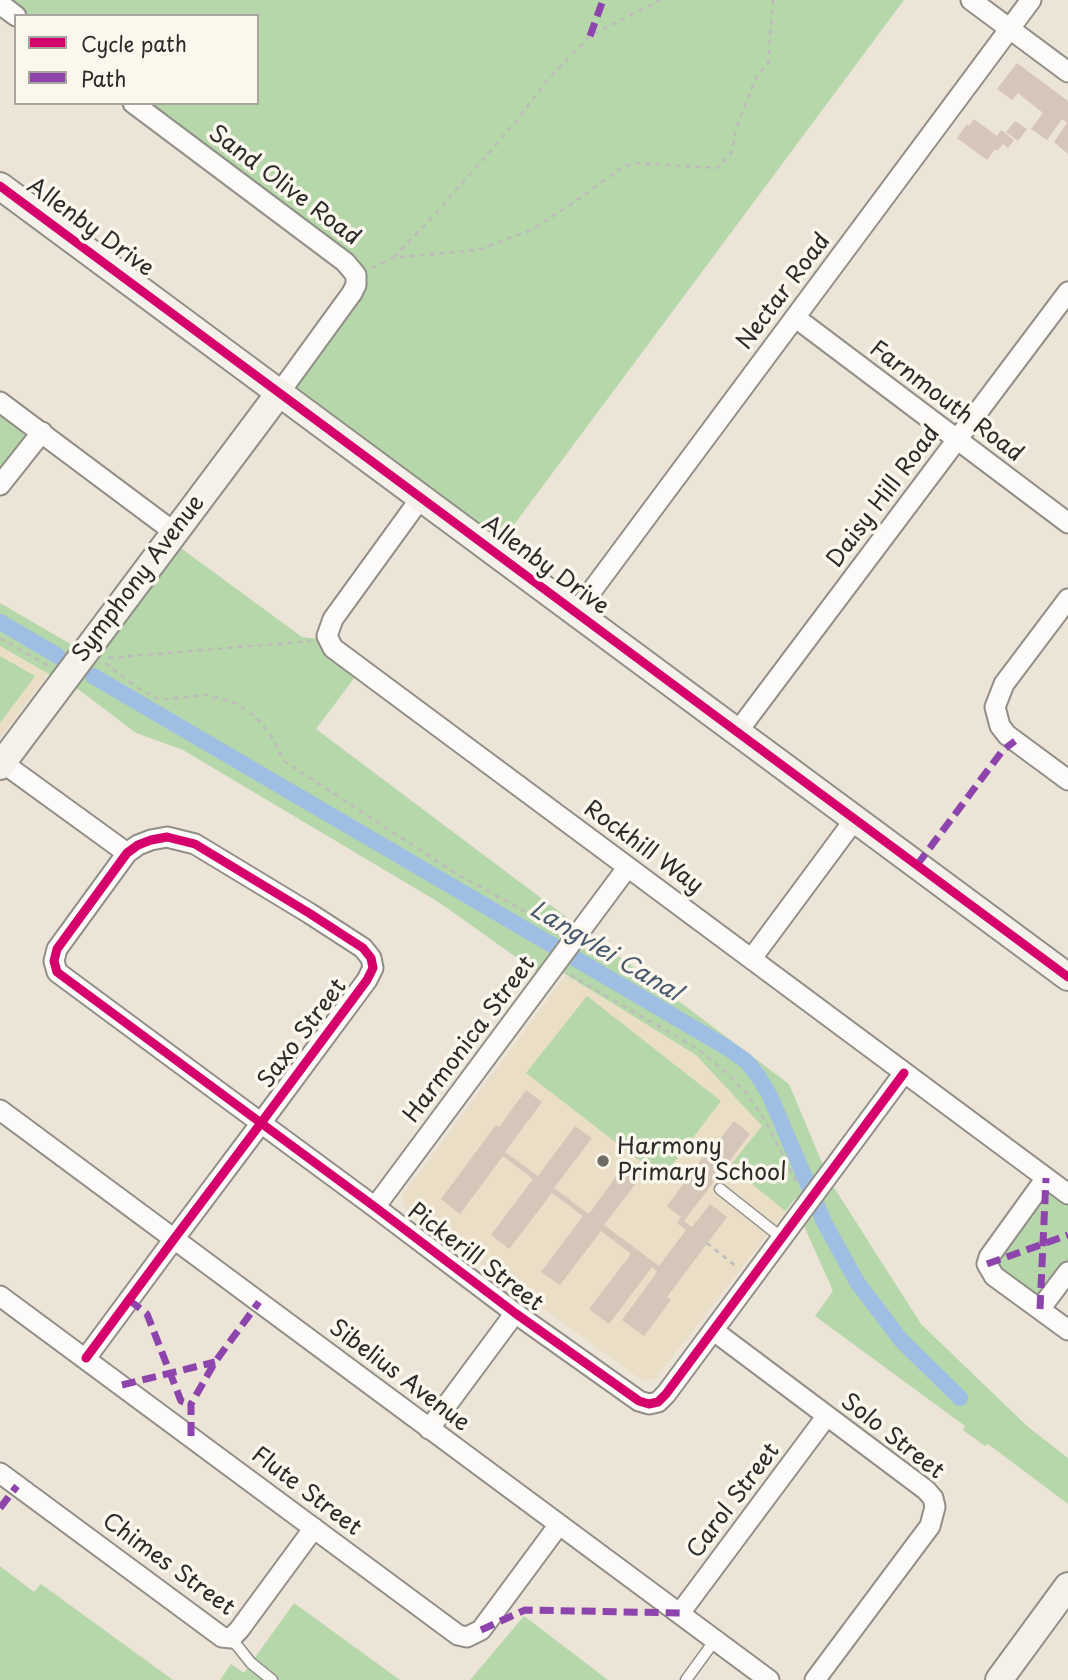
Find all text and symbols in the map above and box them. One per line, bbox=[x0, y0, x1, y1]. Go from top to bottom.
legend bbox=[14, 14, 259, 105]
text: Cycle path bbox=[81, 27, 187, 59]
text: Path bbox=[81, 62, 126, 94]
street label: Sand Olive Road bbox=[203, 120, 365, 252]
street label: Allenby Drive bbox=[21, 173, 159, 283]
street label: Nectar Road bbox=[731, 228, 837, 356]
street label: Farnmouth Road bbox=[864, 335, 1028, 469]
street label: Daisy Hill Road bbox=[822, 421, 946, 573]
street label: Symphony Avenue bbox=[67, 490, 211, 668]
street label: Allenby Drive bbox=[476, 511, 614, 621]
street label: Rockhill Way bbox=[578, 796, 708, 900]
water label: Langvlei Canal bbox=[524, 896, 686, 1008]
street label: Harmonica Street bbox=[398, 951, 542, 1129]
street label: Saxo Street bbox=[253, 974, 353, 1094]
place label: Harmony Primary School bbox=[617, 1134, 787, 1188]
marker: Harmony Primary School bbox=[595, 1153, 611, 1169]
street label: Pickerill Street bbox=[402, 1198, 548, 1318]
street label: Sibelius Avenue bbox=[323, 1314, 475, 1438]
street label: Solo Street bbox=[835, 1388, 949, 1486]
street label: Carol Street bbox=[682, 1438, 786, 1564]
street label: Flute Street bbox=[246, 1442, 366, 1542]
street label: Chimes Street bbox=[96, 1508, 240, 1622]

